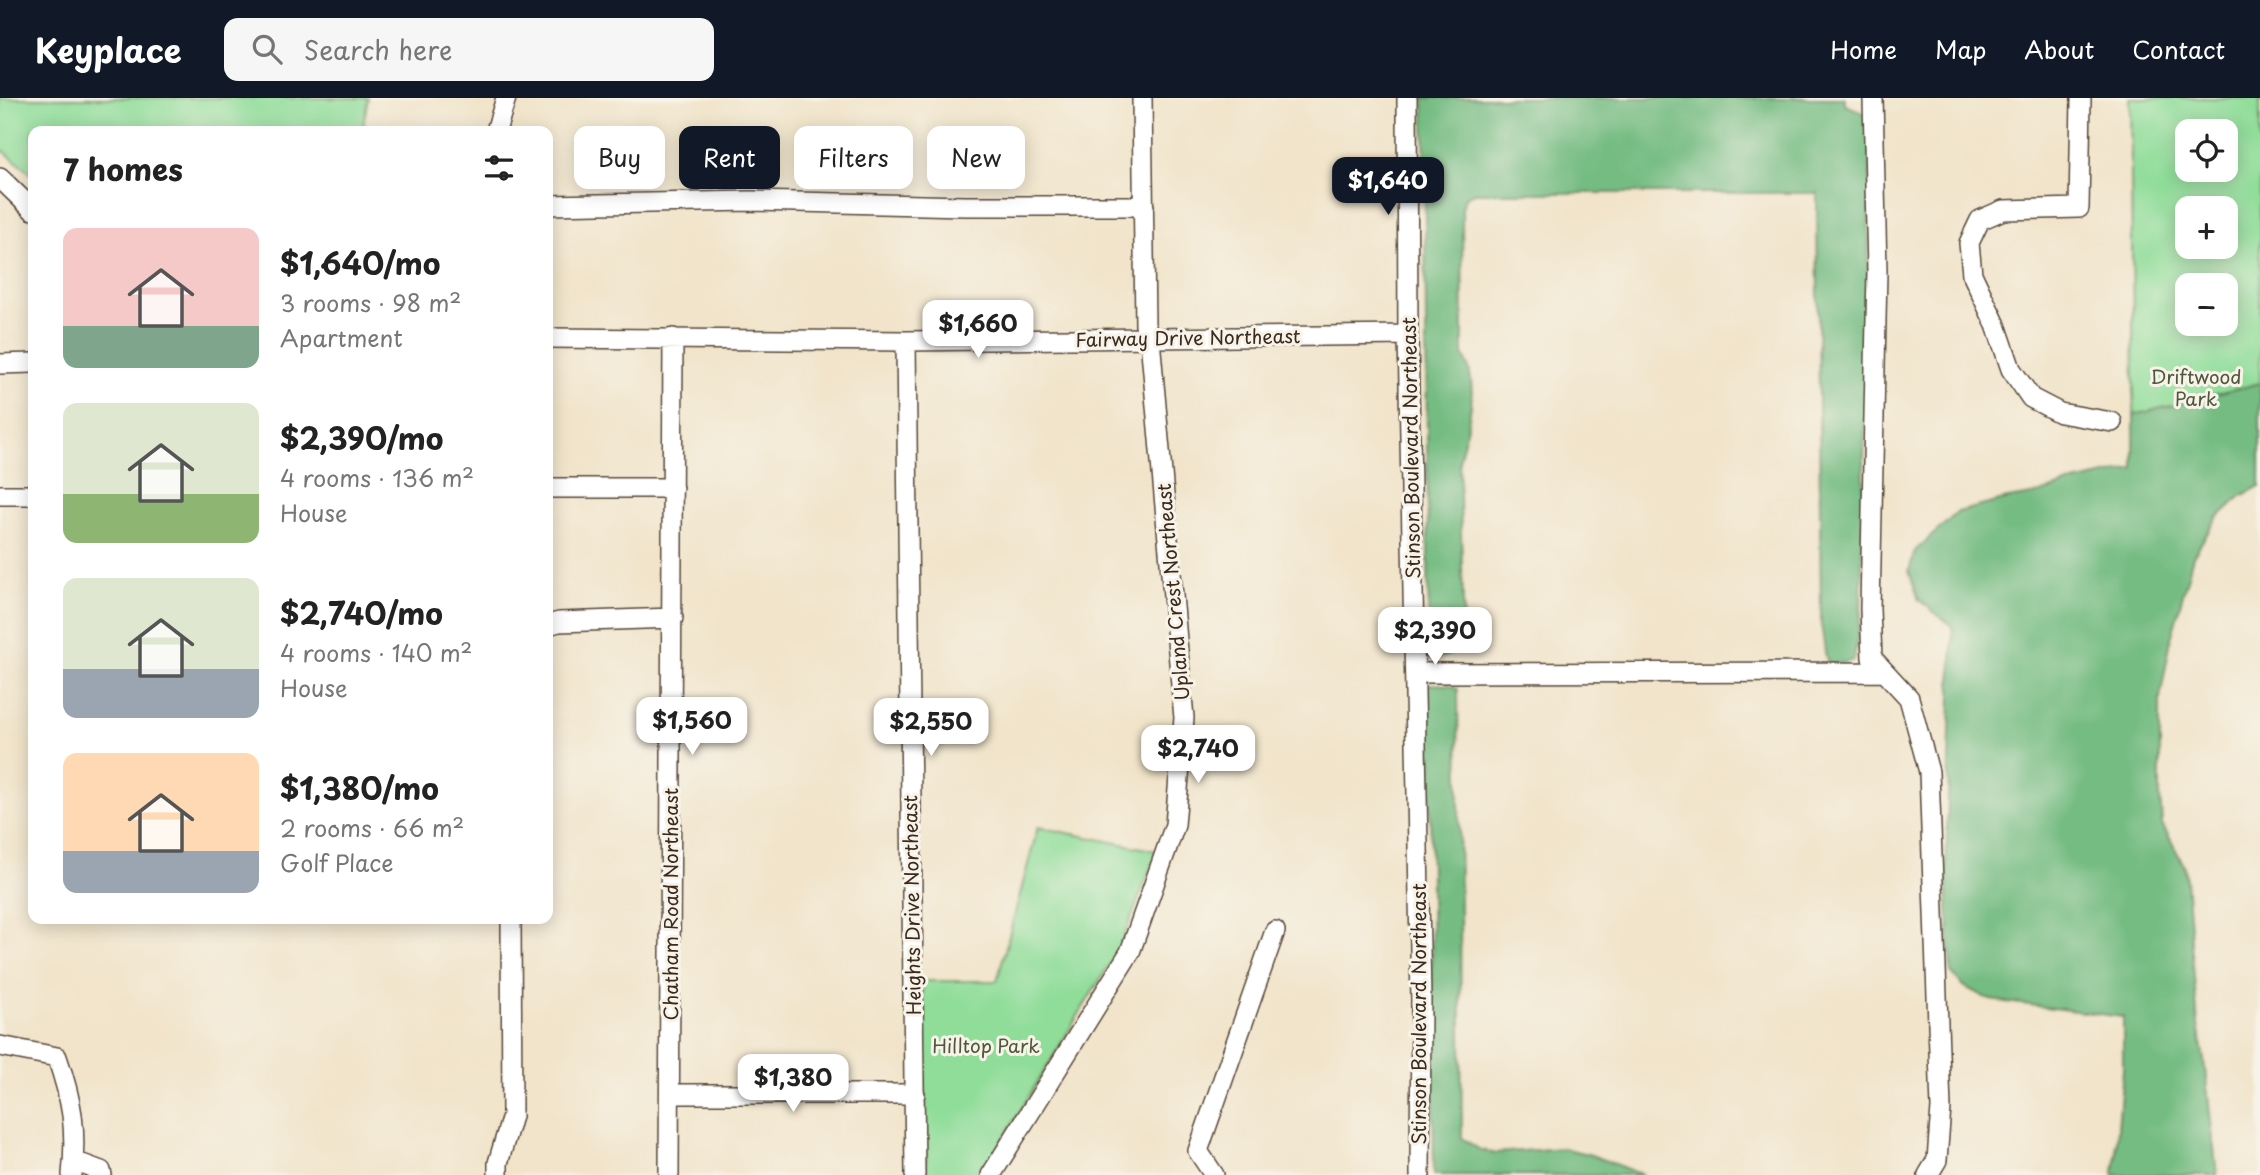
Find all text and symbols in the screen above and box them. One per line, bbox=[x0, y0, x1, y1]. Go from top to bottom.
search box bbox=[224, 18, 714, 81]
text: Keyplace bbox=[35, 24, 182, 74]
icon: search bbox=[248, 30, 286, 68]
text: Search here bbox=[304, 30, 452, 69]
text: Home bbox=[1830, 31, 1897, 67]
text: Map bbox=[1935, 31, 1986, 67]
text: About bbox=[2024, 31, 2094, 67]
text: Contact bbox=[2132, 31, 2225, 67]
map controls bbox=[2175, 119, 2238, 336]
button: locate bbox=[2175, 119, 2238, 182]
chip: Buy bbox=[574, 126, 665, 189]
chip: Rent bbox=[679, 126, 780, 189]
chip: Filters bbox=[794, 126, 913, 189]
chip: New bbox=[927, 126, 1025, 189]
text: 7 homes bbox=[63, 146, 183, 191]
icon: filters bbox=[480, 149, 518, 187]
pin: $1,640 bbox=[1331, 158, 1445, 217]
text: $1,640 bbox=[1348, 162, 1428, 197]
button: + bbox=[2175, 196, 2238, 259]
text: $1,640/mo bbox=[280, 240, 440, 285]
icon: home bbox=[119, 256, 203, 340]
button: − bbox=[2175, 273, 2238, 336]
text: 3 rooms · 98 m² bbox=[280, 285, 461, 320]
pin: $1,660 bbox=[921, 300, 1035, 360]
text: $1,660 bbox=[938, 305, 1018, 340]
street label: Stinson Boulevard Northeast bbox=[1394, 317, 1426, 579]
text: Apartment bbox=[280, 320, 403, 355]
street label: Fairway Drive Northeast bbox=[1075, 321, 1301, 353]
park label: Driftwood Park bbox=[2151, 362, 2241, 412]
text: $2,390/mo bbox=[280, 415, 444, 460]
icon: home bbox=[119, 431, 203, 515]
text: 4 rooms · 136 m² bbox=[280, 460, 474, 495]
street label: Upland Crest Northeast bbox=[1149, 482, 1195, 702]
text: House bbox=[280, 495, 347, 530]
text: $2,740/mo bbox=[280, 590, 443, 635]
icon: home bbox=[119, 606, 203, 690]
pin: $2,390 bbox=[1378, 608, 1492, 667]
text: $2,390 bbox=[1394, 612, 1476, 647]
text: 4 rooms · 140 m² bbox=[280, 635, 472, 670]
text: House bbox=[280, 670, 347, 705]
pin: $1,560 bbox=[635, 698, 749, 757]
pin: $2,550 bbox=[874, 698, 988, 758]
text: $1,560 bbox=[652, 702, 732, 737]
text: $2,550 bbox=[890, 703, 972, 738]
pin: $2,740 bbox=[1141, 726, 1255, 785]
text: $2,740 bbox=[1157, 730, 1239, 765]
text: $1,380/mo bbox=[280, 765, 439, 810]
icon: home bbox=[119, 781, 203, 865]
street label: Chatham Road Northeast bbox=[656, 787, 684, 1020]
street label: Heights Drive Northeast bbox=[895, 794, 927, 1015]
text: 2 rooms · 66 m² bbox=[280, 810, 464, 845]
text: Golf Place bbox=[280, 845, 393, 880]
street label: Stinson Boulevard Northeast bbox=[1404, 883, 1432, 1145]
park label: Hilltop Park bbox=[932, 1031, 1040, 1059]
pin: $1,380 bbox=[736, 1054, 850, 1114]
text: $1,380 bbox=[754, 1059, 832, 1094]

